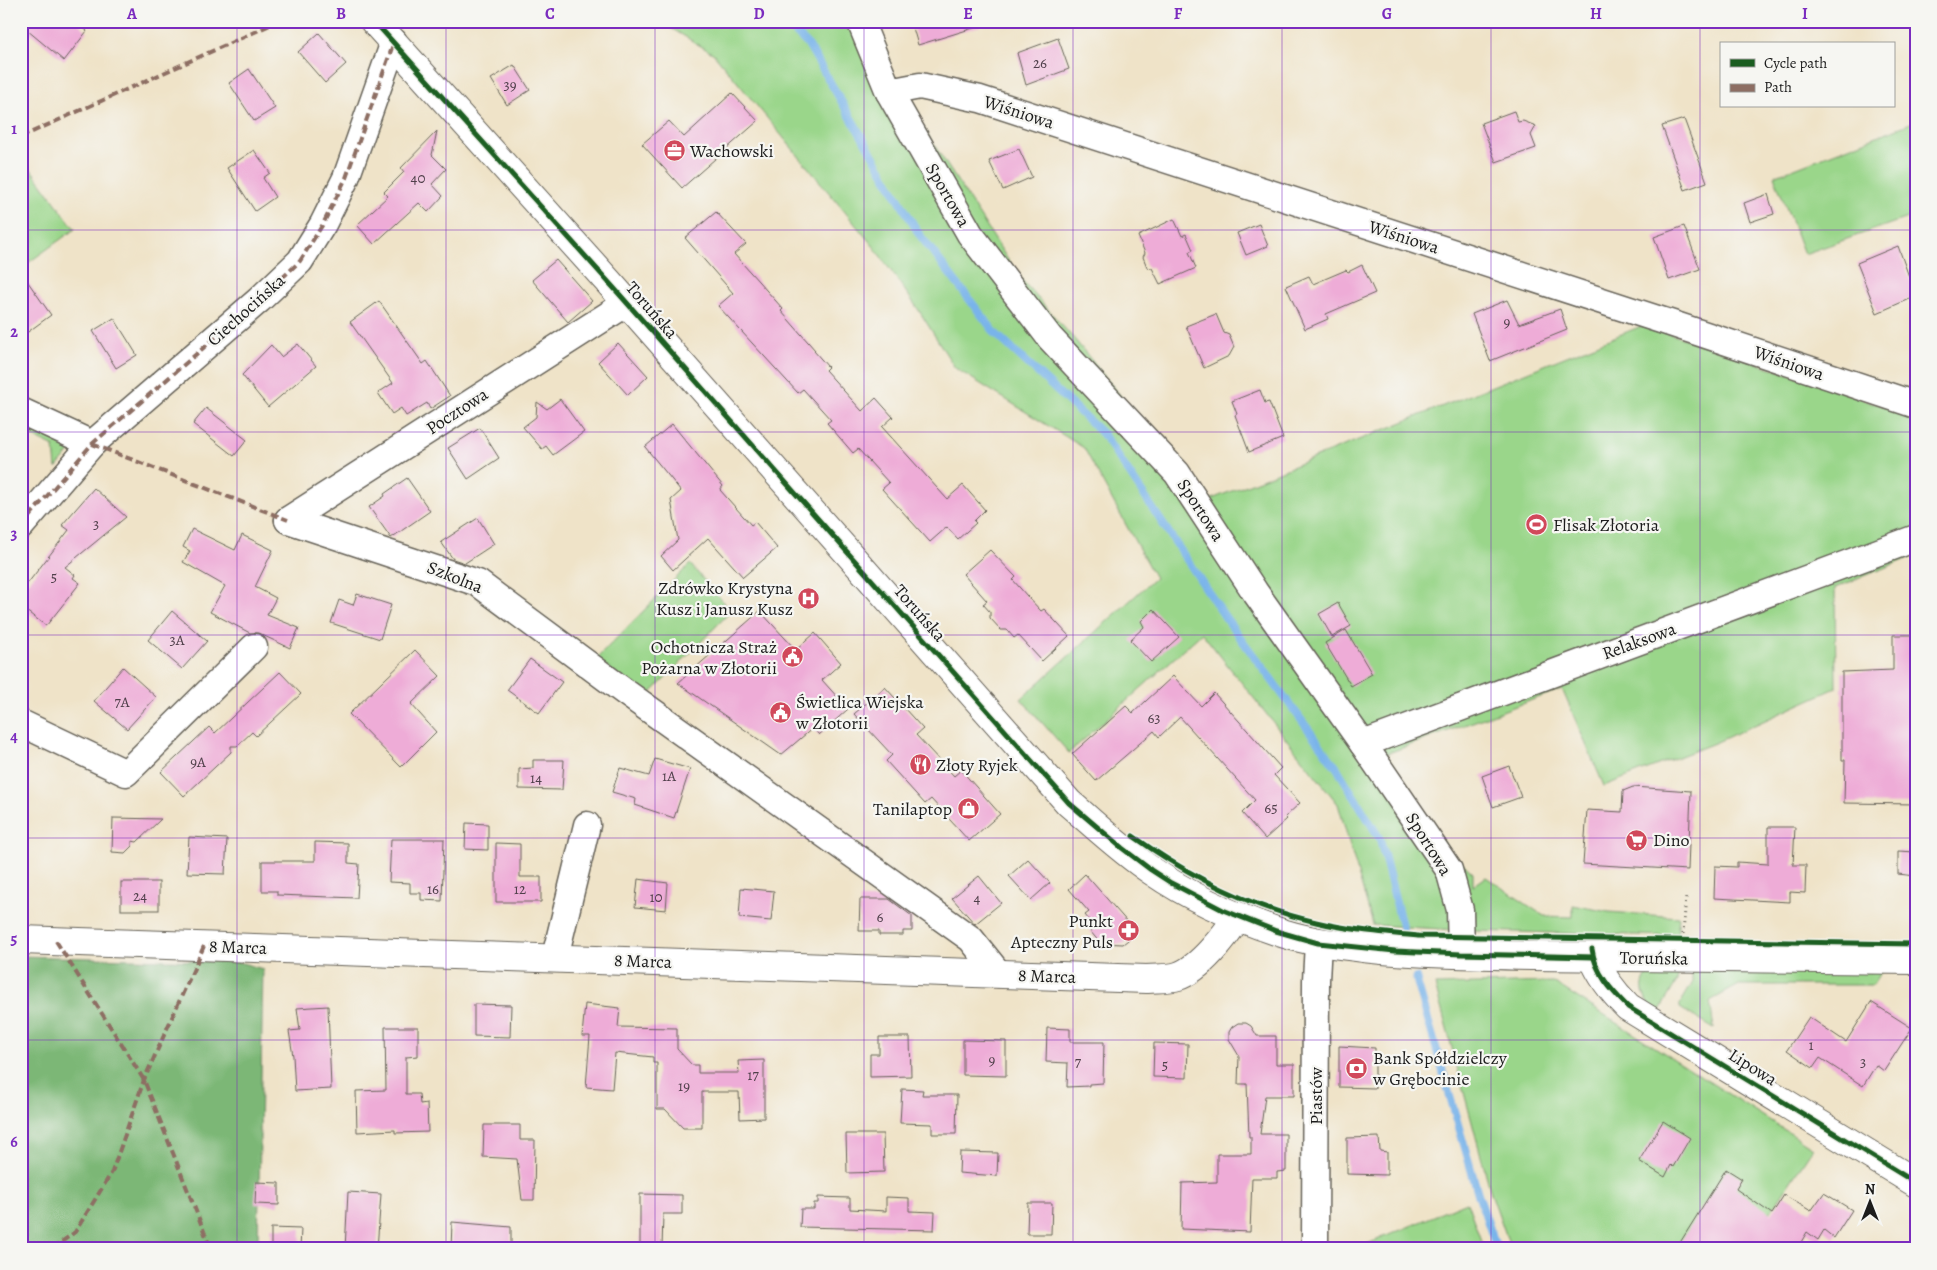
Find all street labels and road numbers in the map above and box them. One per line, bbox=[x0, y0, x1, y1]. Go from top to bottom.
street label: Wiśniowa bbox=[980, 89, 1058, 135]
street label: Sportowa bbox=[920, 159, 976, 232]
street label: Wiśniowa bbox=[1365, 214, 1443, 260]
street label: Ciechocińska bbox=[202, 268, 291, 351]
street label: Toruńska bbox=[620, 276, 684, 344]
street label: Wiśniowa bbox=[1750, 339, 1828, 386]
street label: Pocztowa bbox=[421, 382, 493, 440]
street label: Sportowa bbox=[1172, 474, 1231, 547]
street label: Szkolna bbox=[424, 555, 487, 599]
street label: Toruńska bbox=[888, 579, 952, 647]
street label: Relaksowa bbox=[1599, 616, 1680, 665]
street label: Sportowa bbox=[1400, 808, 1458, 881]
street label: 8 Marca bbox=[208, 934, 268, 960]
street label: Toruńska bbox=[1619, 945, 1689, 971]
street label: 8 Marca bbox=[613, 948, 673, 974]
street label: 8 Marca bbox=[1017, 963, 1077, 989]
street label: Lipowa bbox=[1724, 1043, 1782, 1092]
street label: Piastów bbox=[1304, 1067, 1328, 1125]

